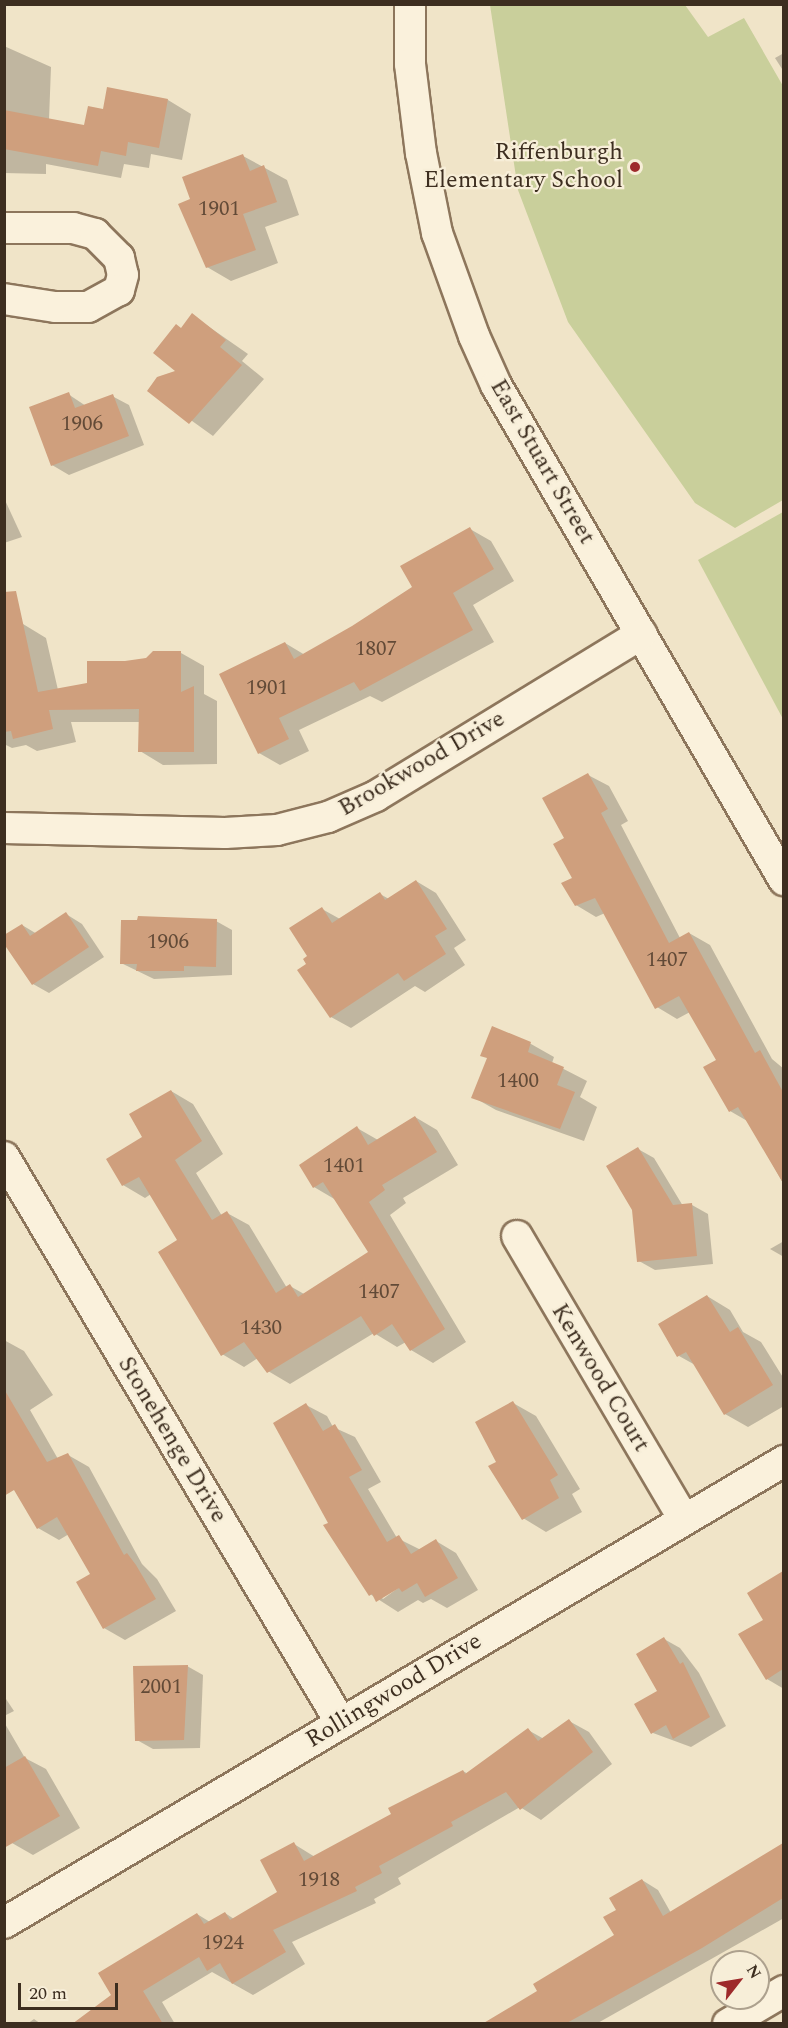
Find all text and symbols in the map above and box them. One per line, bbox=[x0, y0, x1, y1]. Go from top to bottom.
place label: Riffenburgh Elementary School bbox=[423, 139, 623, 195]
marker: Riffenburgh Elementary School bbox=[628, 160, 642, 174]
house number: 1901 bbox=[198, 196, 240, 222]
street label: East Stuart Street bbox=[483, 374, 601, 550]
house number: 1906 bbox=[61, 411, 103, 437]
house number: 1807 bbox=[355, 636, 397, 662]
house number: 1901 bbox=[246, 675, 288, 701]
street label: Brookwood Drive bbox=[334, 705, 510, 823]
house number: 1906 bbox=[147, 929, 189, 955]
house number: 1407 bbox=[646, 947, 688, 973]
house number: 1400 bbox=[497, 1068, 539, 1094]
house number: 1401 bbox=[323, 1153, 365, 1179]
house number: 1407 bbox=[358, 1279, 400, 1305]
street label: Kenwood Court bbox=[544, 1299, 656, 1457]
house number: 1430 bbox=[240, 1315, 282, 1341]
street label: Stonehenge Drive bbox=[111, 1352, 233, 1528]
street label: Rollingwood Drive bbox=[301, 1627, 487, 1755]
house number: 2001 bbox=[140, 1674, 182, 1700]
house number: 1918 bbox=[298, 1867, 340, 1893]
house number: 1924 bbox=[202, 1930, 244, 1956]
north arrow bbox=[710, 1950, 770, 2010]
text: N bbox=[740, 1960, 767, 1984]
scale bar bbox=[21, 1971, 122, 2009]
text: 20 m bbox=[29, 1980, 67, 2007]

